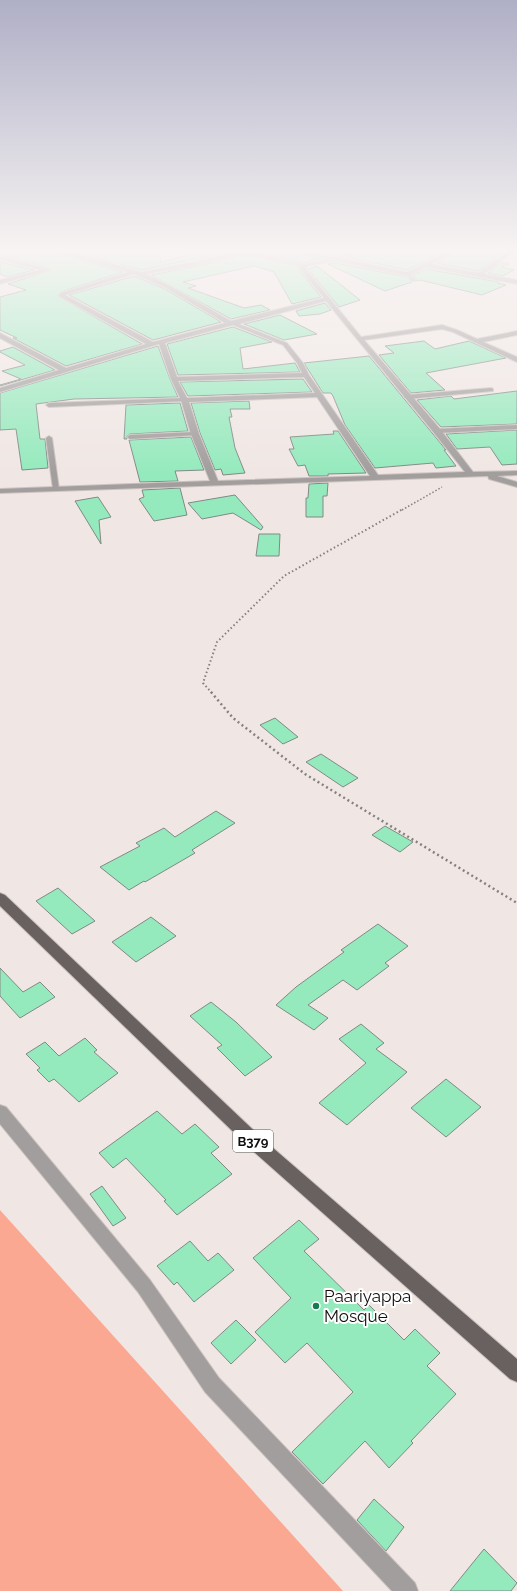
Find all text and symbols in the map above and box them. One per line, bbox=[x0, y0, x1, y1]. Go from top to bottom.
road number: B379 bbox=[233, 1130, 273, 1152]
place label: Paariyappa Mosque bbox=[324, 1286, 411, 1326]
marker: Paariyappa Mosque bbox=[311, 1301, 321, 1311]

